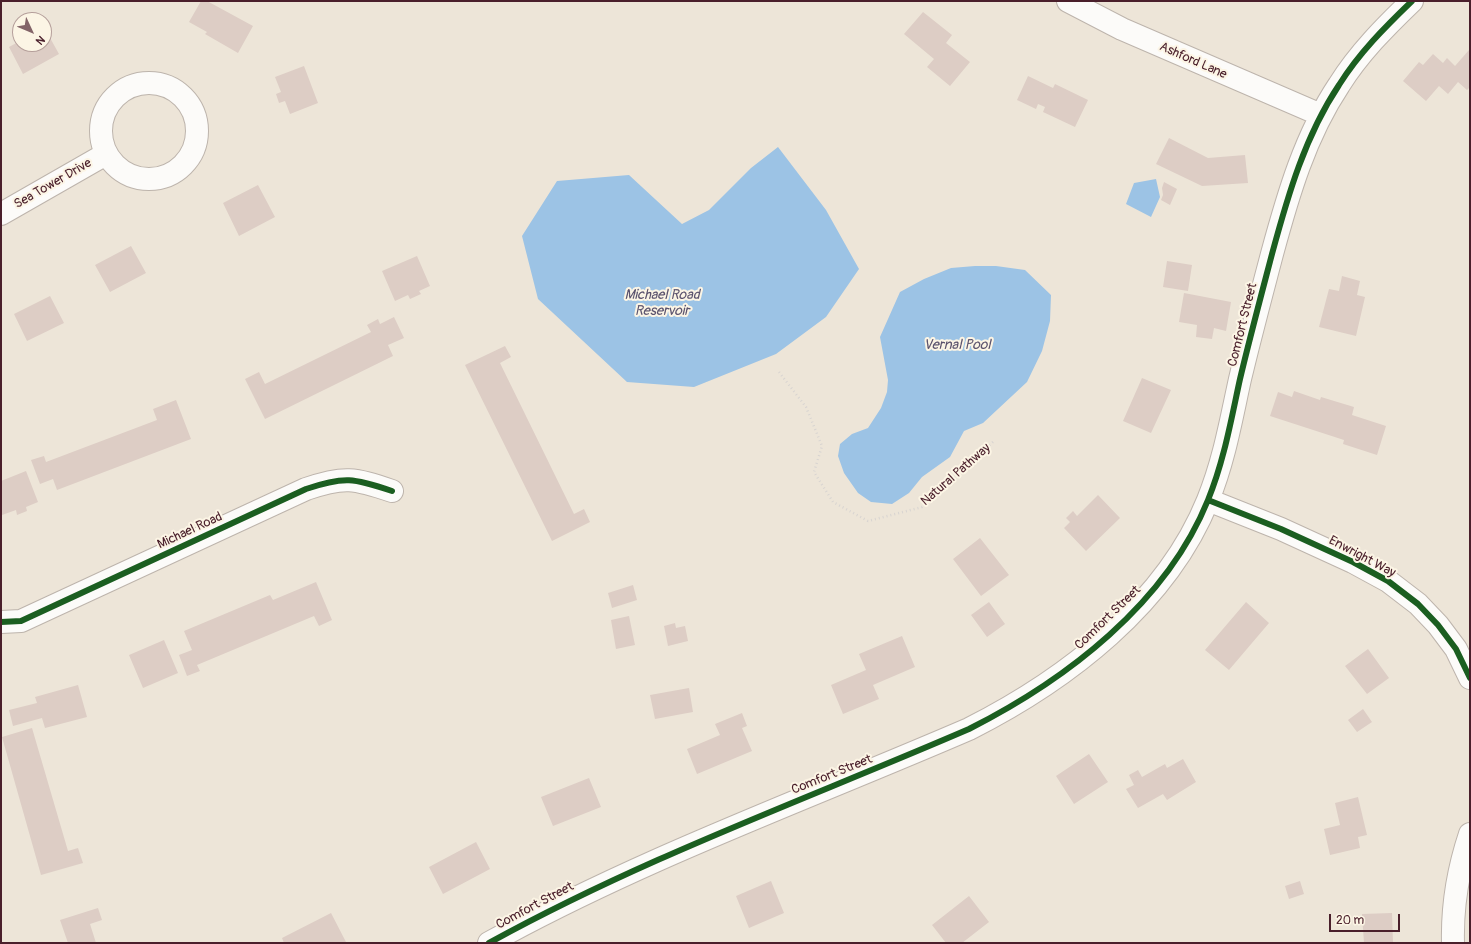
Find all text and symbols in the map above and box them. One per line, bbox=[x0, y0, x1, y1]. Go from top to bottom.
north arrow bbox=[12, 12, 52, 52]
text: N bbox=[33, 33, 48, 47]
street label: Ashford Lane bbox=[1157, 39, 1229, 83]
street label: Sea Tower Drive bbox=[12, 156, 94, 212]
street label: Comfort Street bbox=[1225, 282, 1261, 368]
water label: Michael Road Reservoir bbox=[624, 287, 700, 320]
water label: Vernal Pool bbox=[923, 337, 991, 353]
street label: Natural Pathway bbox=[918, 441, 994, 509]
street label: Michael Road bbox=[155, 509, 225, 553]
street label: Enwright Way bbox=[1326, 533, 1398, 581]
street label: Comfort Street bbox=[1072, 583, 1144, 653]
street label: Comfort Street bbox=[789, 752, 875, 798]
street label: Comfort Street bbox=[494, 879, 576, 933]
scale bar bbox=[1331, 906, 1402, 932]
text: 20 m bbox=[1336, 913, 1364, 928]

